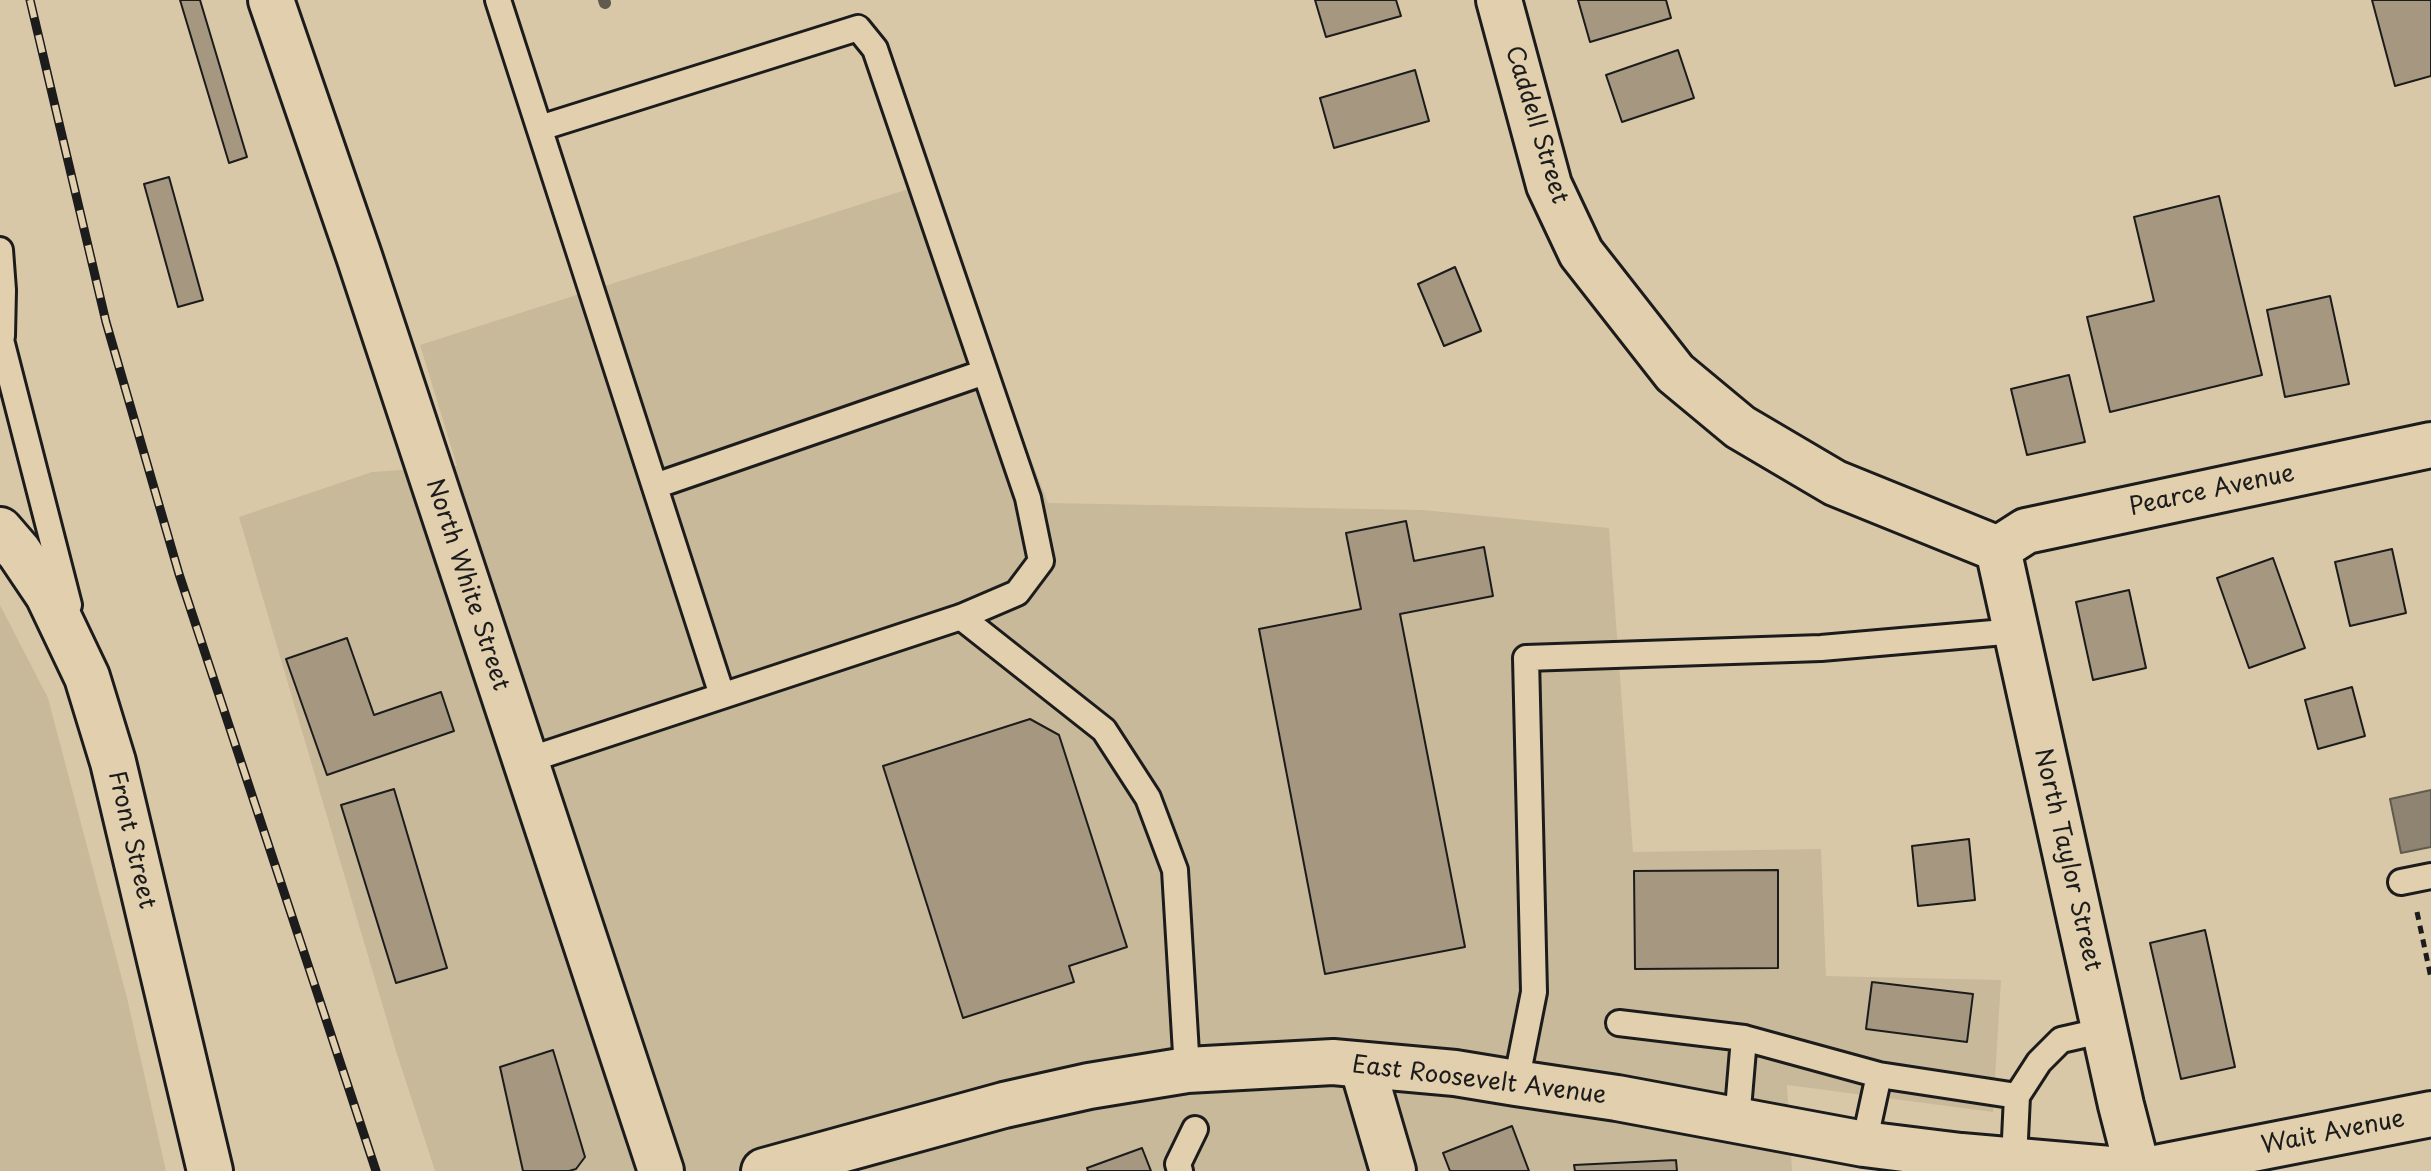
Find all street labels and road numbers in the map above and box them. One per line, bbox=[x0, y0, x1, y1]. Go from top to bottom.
street label: Caddell Street bbox=[1498, 43, 1574, 207]
street label: Pearce Avenue bbox=[2127, 459, 2297, 523]
street label: North White Street bbox=[419, 475, 515, 695]
street label: North Taylor Street bbox=[2027, 746, 2107, 974]
street label: Front Street bbox=[101, 768, 161, 912]
street label: East Roosevelt Avenue bbox=[1350, 1051, 1608, 1111]
street label: Wait Avenue bbox=[2259, 1105, 2407, 1161]

